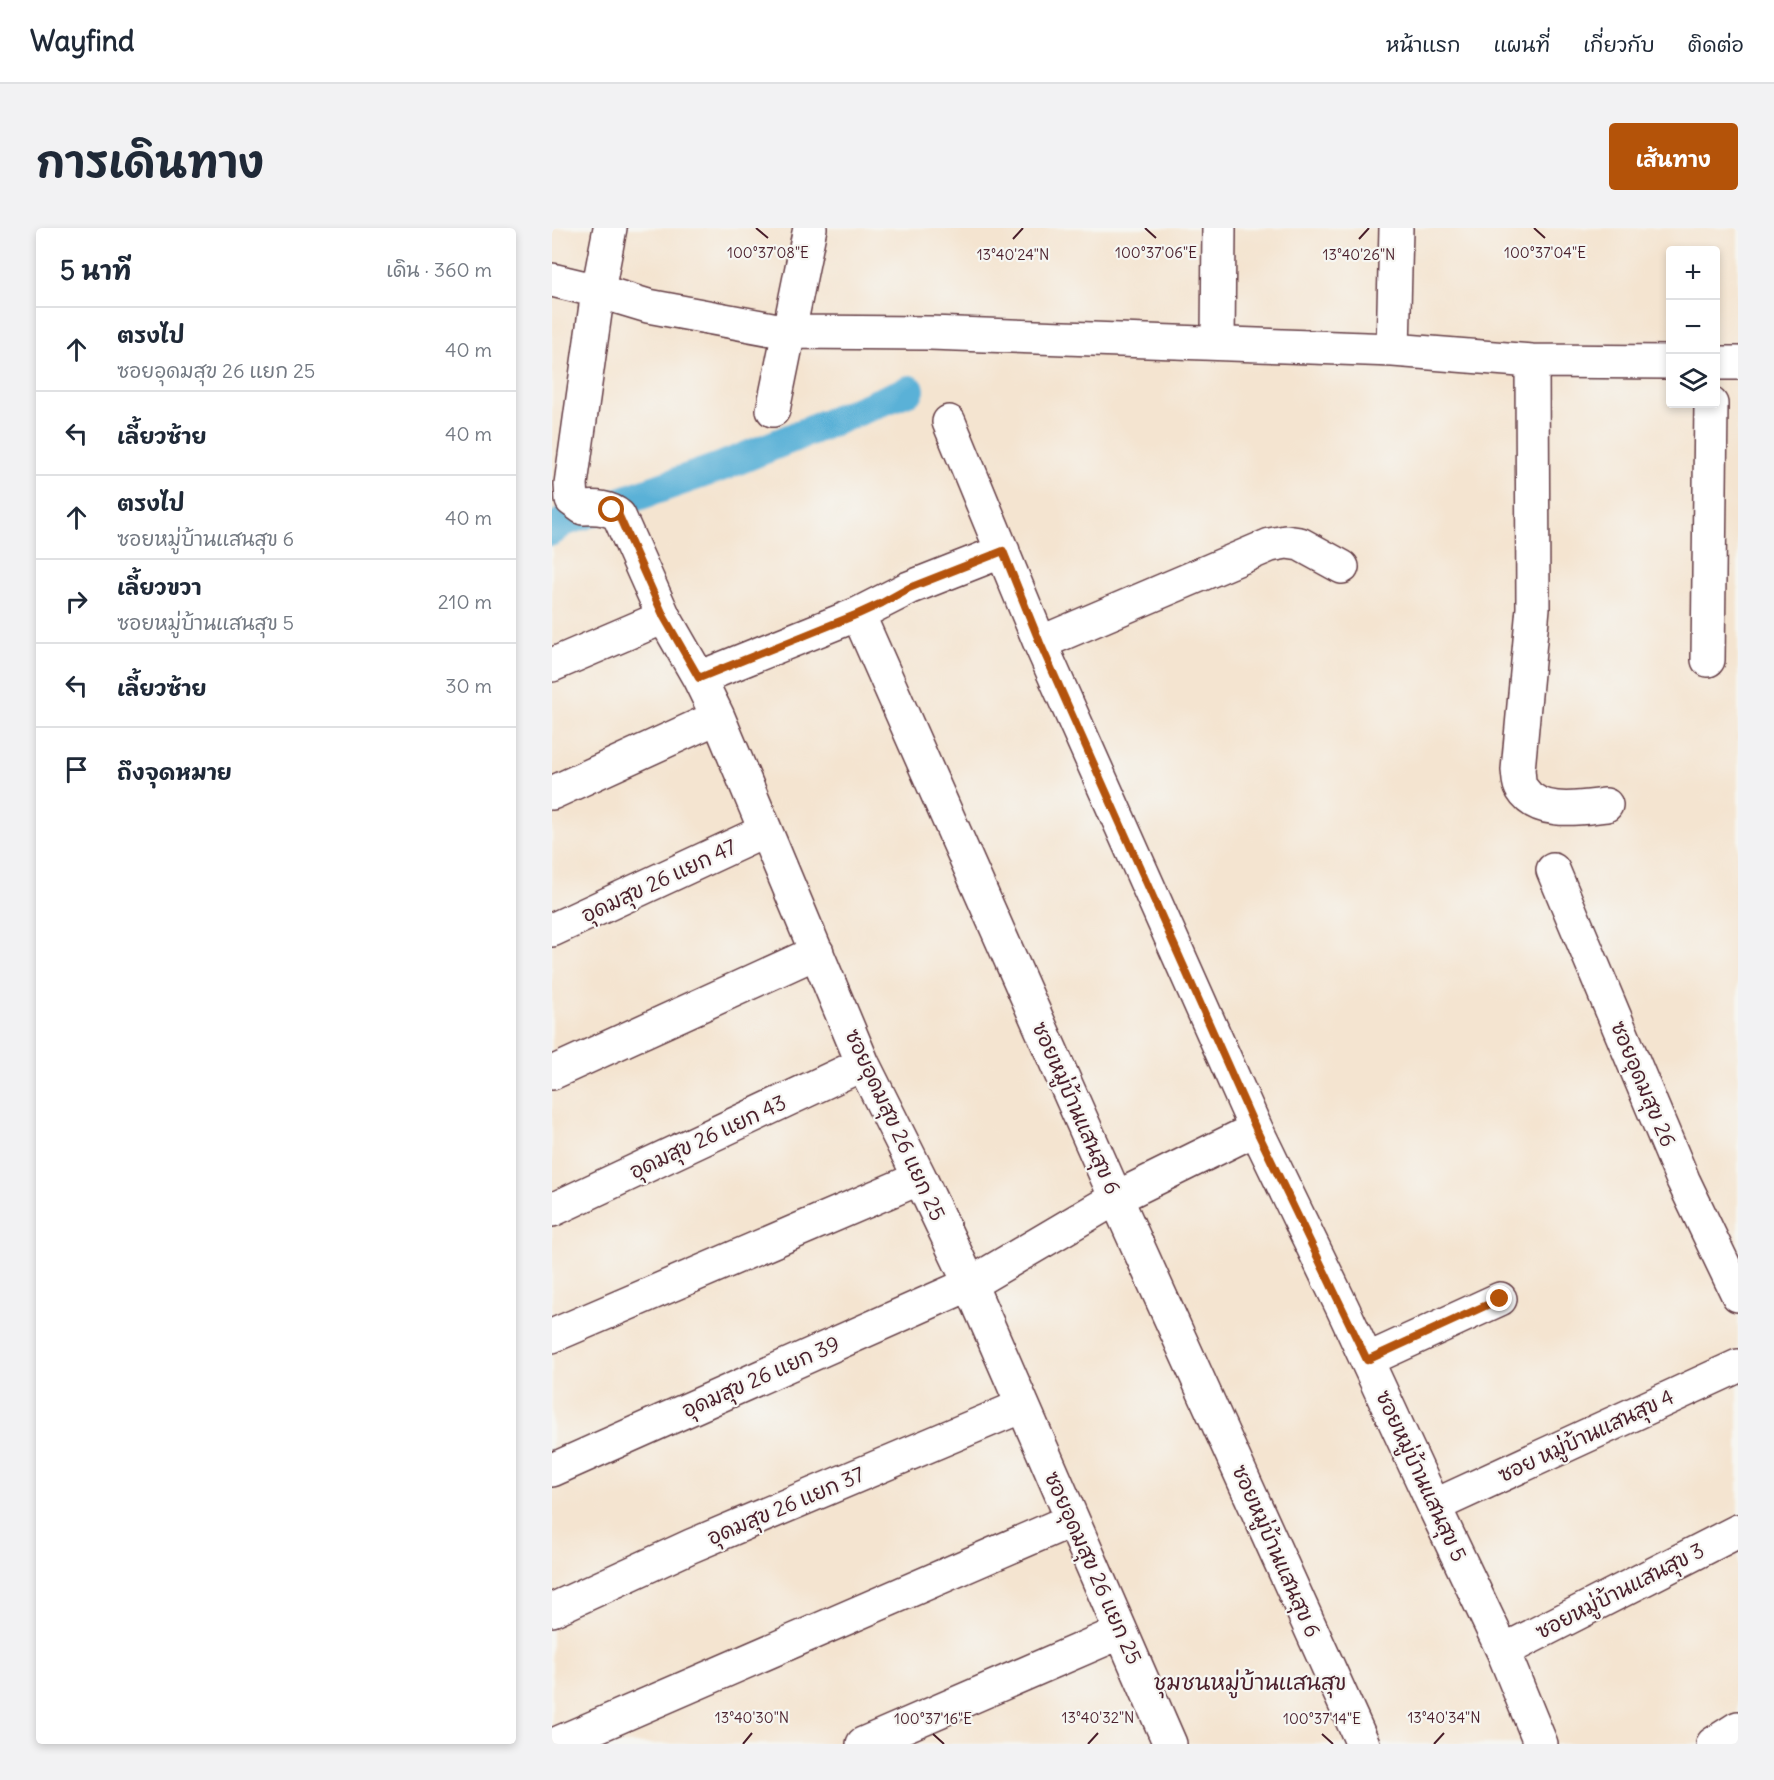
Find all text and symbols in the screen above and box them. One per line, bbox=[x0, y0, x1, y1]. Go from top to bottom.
text: Wayfind bbox=[30, 23, 134, 59]
text: หน้าแรก bbox=[1386, 31, 1461, 58]
text: แผนที่ bbox=[1494, 31, 1550, 58]
text: เกี่ยวกับ bbox=[1583, 31, 1655, 58]
text: ติดต่อ bbox=[1688, 31, 1744, 58]
button: เส้นทาง bbox=[1609, 123, 1738, 190]
text: การเดินทาง bbox=[36, 136, 264, 188]
text: 100°37'08"E bbox=[727, 243, 809, 262]
text: 100°37'06"E bbox=[1115, 243, 1197, 262]
text: 100°37'04"E bbox=[1504, 243, 1586, 262]
text: 13°40'24"N bbox=[977, 245, 1049, 264]
text: 13°40'26"N bbox=[1323, 245, 1395, 264]
map controls bbox=[1666, 246, 1720, 408]
button: + bbox=[1666, 246, 1720, 300]
text: 5 นาที bbox=[60, 254, 131, 287]
text: เดิน · 360 m bbox=[386, 257, 492, 282]
button: − bbox=[1666, 300, 1720, 354]
text: ตรงไป bbox=[117, 321, 185, 349]
icon: ahead bbox=[60, 333, 93, 366]
text: 40 m bbox=[445, 337, 492, 362]
button: layers bbox=[1666, 354, 1720, 408]
text: ซอยอุดมสุข 26 แยก 25 bbox=[117, 358, 315, 383]
icon: left bbox=[60, 417, 93, 450]
text: 40 m bbox=[445, 421, 492, 446]
text: เลี้ยวซ้าย bbox=[117, 422, 207, 450]
text: ตรงไป bbox=[117, 489, 185, 517]
route start bbox=[598, 496, 624, 522]
icon: ahead bbox=[60, 501, 93, 534]
text: 40 m bbox=[445, 505, 492, 530]
text: ซอยหมู่บ้านแสนสุข 6 bbox=[117, 526, 294, 551]
text: เลี้ยวขวา bbox=[117, 573, 201, 601]
icon: right bbox=[60, 585, 93, 618]
text: 210 m bbox=[438, 589, 492, 614]
text: ซอยหมู่บ้านแสนสุข 5 bbox=[117, 610, 294, 635]
icon: left bbox=[60, 669, 93, 702]
text: 30 m bbox=[445, 673, 492, 698]
text: เลี้ยวซ้าย bbox=[117, 674, 207, 702]
icon: arrive bbox=[60, 753, 93, 786]
text: ถึงจุดหมาย bbox=[117, 758, 232, 786]
street label: อุดมสุข 26 แยก 47 bbox=[577, 833, 742, 931]
street label: ซอยหมู่บ้านแสนสุข 6 bbox=[1024, 1017, 1127, 1199]
street label: ซอยอุดมสุข 26 bbox=[1602, 1017, 1682, 1152]
street label: ซอยอุดมสุข 26 แยก 25 bbox=[836, 1025, 952, 1226]
street label: อุดมสุข 26 แยก 43 bbox=[625, 1089, 792, 1187]
route end bbox=[1486, 1285, 1512, 1311]
street label: อุดมสุข 26 แยก 39 bbox=[678, 1330, 845, 1426]
street label: ซอย หมู่บ้านแสนสุข 4 bbox=[1494, 1383, 1679, 1491]
street label: ซอยหมู่บ้านแสนสุข 5 bbox=[1367, 1386, 1473, 1567]
street label: อุดมสุข 26 แยก 37 bbox=[703, 1460, 869, 1553]
street label: ซอยหมู่บ้านแสนสุข 6 bbox=[1224, 1460, 1327, 1642]
street label: ซอยอุดมสุข 26 แยก 25 bbox=[1036, 1467, 1148, 1670]
street label: ซอยหมู่บ้านแสนสุข 3 bbox=[1531, 1536, 1710, 1647]
district label: ชุมชนหมู่บ้านแสนสุข bbox=[1154, 1668, 1346, 1699]
text: 13°40'30"N bbox=[715, 1708, 789, 1727]
text: 13°40'32"N bbox=[1062, 1708, 1134, 1727]
text: 13°40'34"N bbox=[1407, 1708, 1481, 1727]
text: 100°37'16"E bbox=[894, 1709, 972, 1728]
text: 100°37'14"E bbox=[1283, 1709, 1361, 1728]

